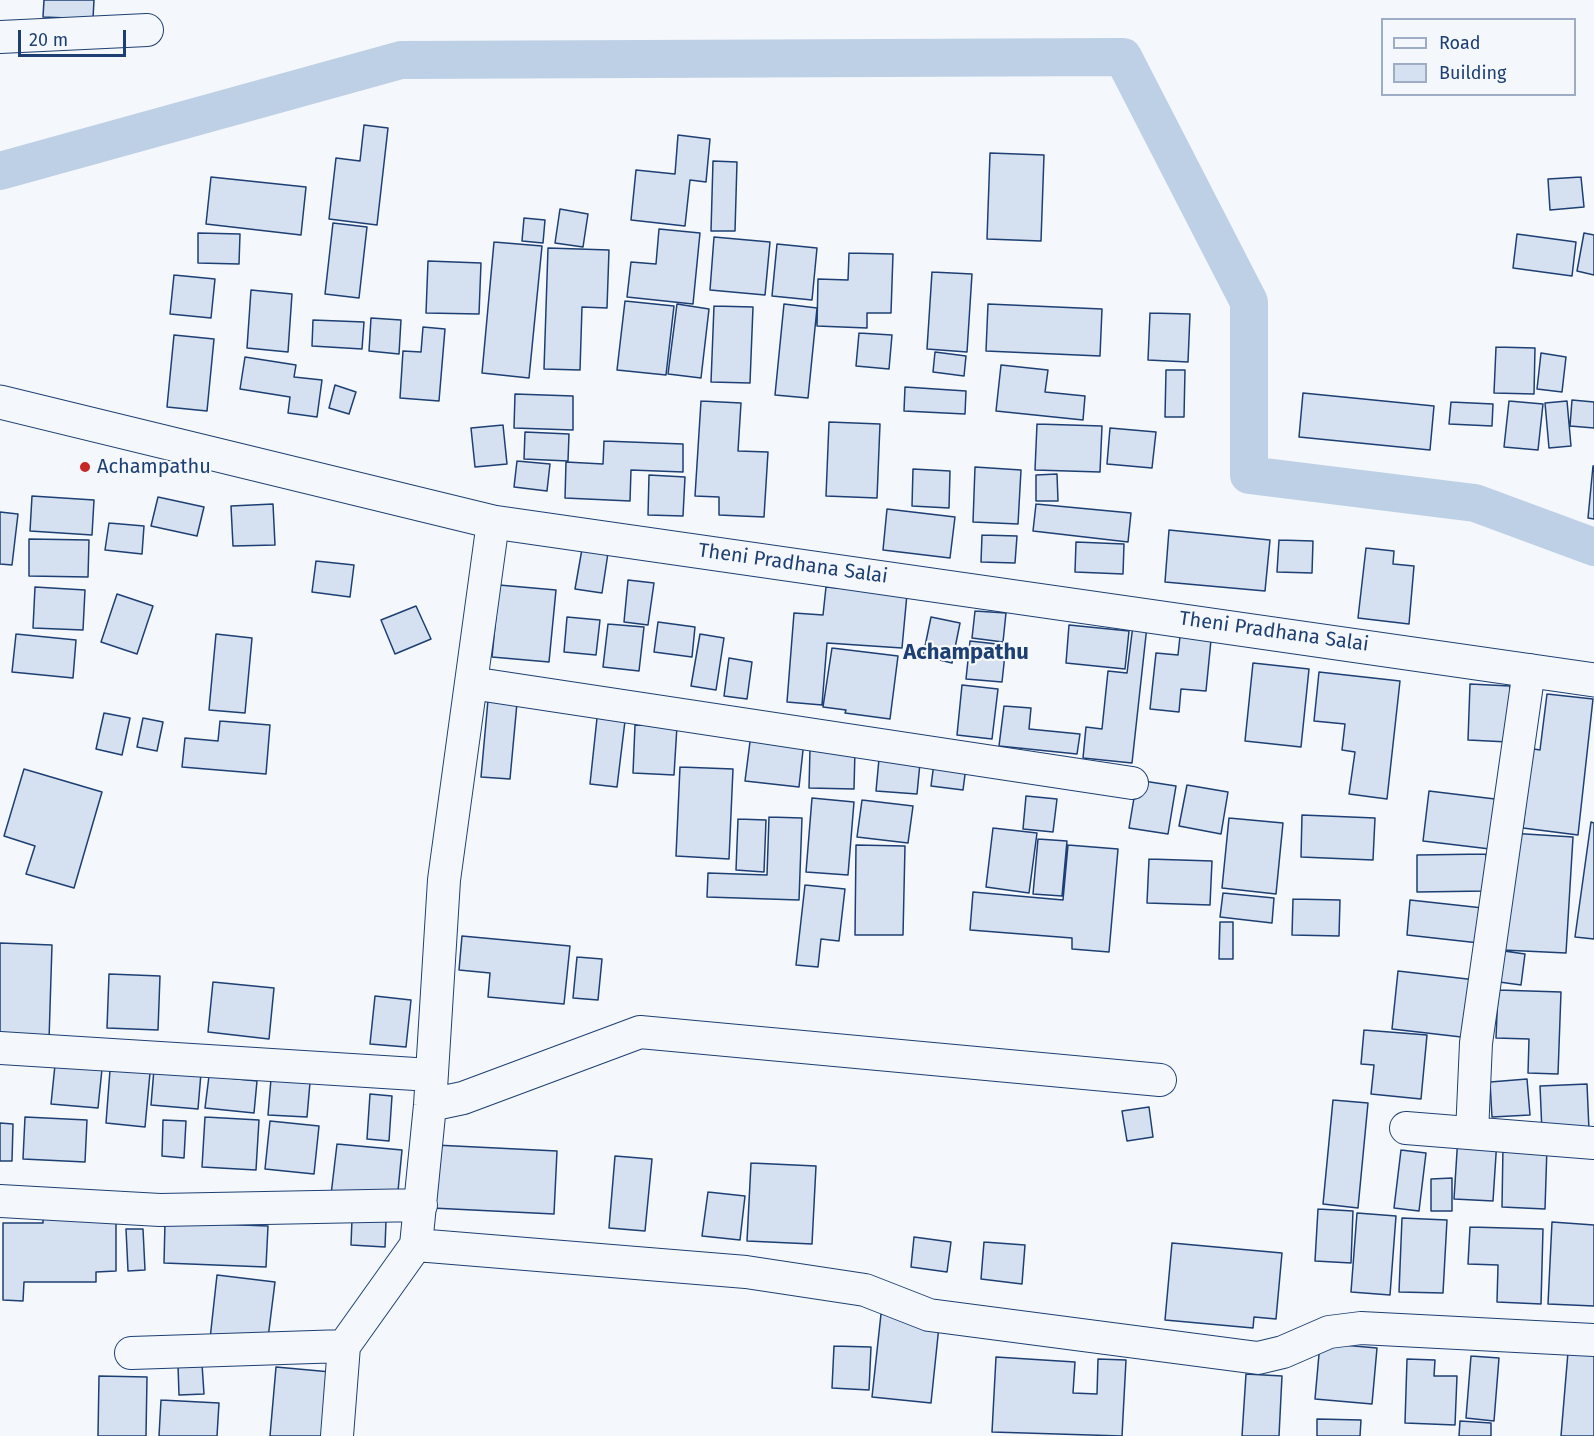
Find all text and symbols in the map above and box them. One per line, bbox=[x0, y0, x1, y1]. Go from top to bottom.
scale bar bbox=[21, 18, 129, 56]
legend bbox=[1381, 18, 1576, 96]
text: 20 m bbox=[29, 29, 68, 51]
text: Road bbox=[1439, 32, 1481, 54]
text: Building bbox=[1439, 62, 1506, 84]
place label: Achampathu bbox=[97, 455, 211, 479]
marker: Achampathu bbox=[78, 460, 92, 474]
street label: Theni Pradhana Salai bbox=[697, 539, 889, 589]
street label: Theni Pradhana Salai bbox=[1178, 607, 1370, 657]
district label: Achampathu bbox=[903, 640, 1029, 666]

